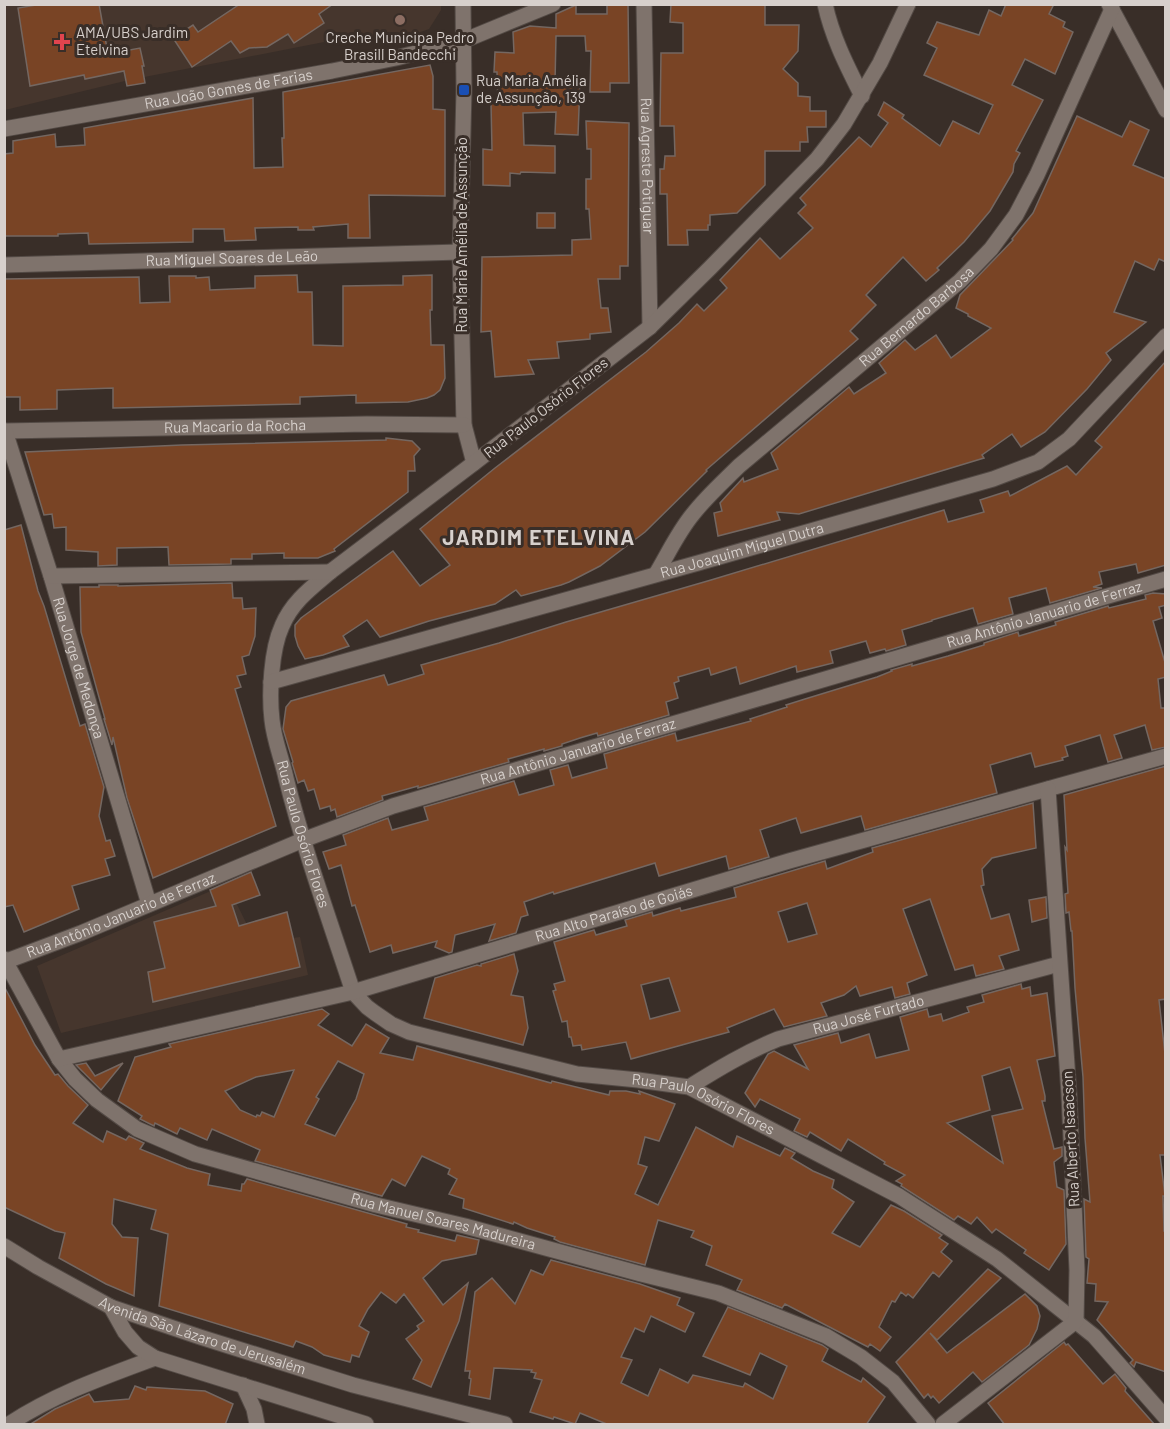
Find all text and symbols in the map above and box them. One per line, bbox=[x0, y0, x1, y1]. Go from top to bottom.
marker: Creche Municipa Pedro Brasill Bandecchi bbox=[393, 13, 407, 27]
place label: AMA/UBS Jardim Etelvina bbox=[76, 23, 188, 58]
place label: Creche Municipa Pedro Brasill Bandecchi bbox=[326, 28, 474, 63]
marker: AMA/UBS Jardim Etelvina bbox=[53, 33, 71, 51]
street label: Rua João Gomes de Farias bbox=[143, 65, 314, 112]
place label: Rua Maria Amélia de Assunção, 139 bbox=[476, 71, 587, 106]
marker: Rua Maria Amélia de Assunção, 139 bbox=[457, 83, 471, 97]
street label: Rua Agreste Potiguar bbox=[638, 97, 658, 235]
street label: Rua Maria Amélia de Assunção bbox=[452, 137, 470, 333]
street label: Rua Miguel Soares de Leão bbox=[145, 246, 318, 269]
street label: Rua Bernardo Barbosa bbox=[855, 262, 977, 370]
street label: Rua Paulo Osório Flores bbox=[480, 353, 611, 461]
street label: Rua Macario da Rocha bbox=[164, 415, 306, 436]
street label: Rua Joaquim Miguel Dutra bbox=[658, 518, 825, 581]
district label: JARDIM ETELVINA bbox=[442, 524, 636, 549]
street label: Rua Antônio Januario de Ferraz bbox=[944, 577, 1144, 651]
street label: Rua Jorge de Medonça bbox=[50, 595, 109, 741]
street label: Rua Antônio Januario de Ferraz bbox=[478, 713, 678, 788]
street label: Rua Paulo Osório Flores bbox=[274, 758, 334, 910]
street label: Rua Antônio Januario de Ferraz bbox=[24, 868, 218, 961]
street label: Rua Alto Paraíso de Goiás bbox=[533, 881, 695, 945]
street label: Rua José Furtado bbox=[811, 990, 926, 1037]
street label: Rua Paulo Osório Flores bbox=[631, 1069, 778, 1138]
street label: Rua Alberto Isaacson bbox=[1057, 1071, 1083, 1208]
street label: Rua Manuel Soares Madureira bbox=[349, 1188, 538, 1253]
street label: Avenida São Lázaro de Jerusalém bbox=[96, 1292, 308, 1378]

